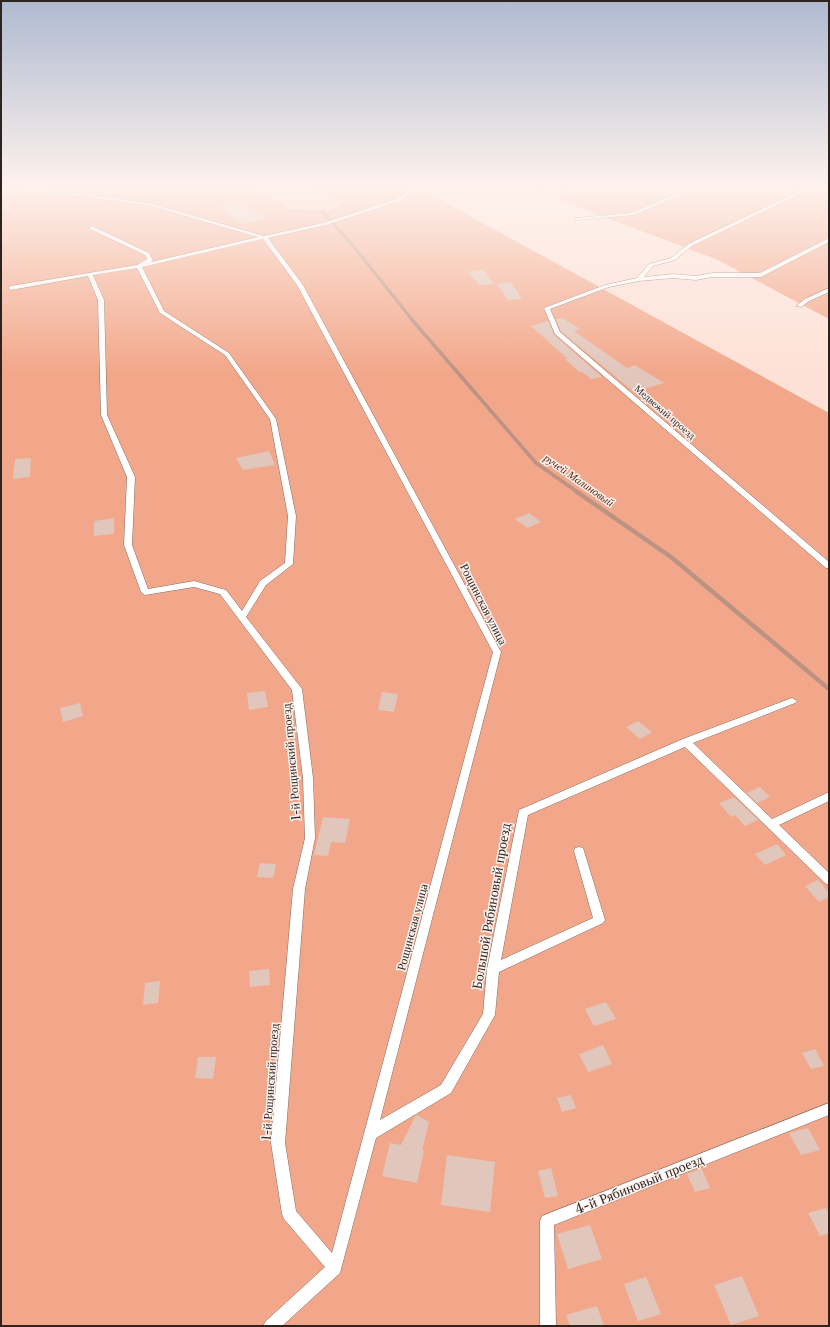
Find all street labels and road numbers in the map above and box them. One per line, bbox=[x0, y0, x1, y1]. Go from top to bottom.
street label: Медвежий проезд bbox=[632, 382, 698, 442]
street label: Рощинская улица bbox=[457, 561, 511, 648]
street label: 1-й Рощинский проезд bbox=[278, 703, 304, 821]
street label: Большой Рябиновый проезд bbox=[468, 822, 514, 990]
street label: Рощинская улица bbox=[393, 881, 431, 972]
street label: 1-й Рощинский проезд bbox=[258, 1023, 282, 1141]
street label: 4-й Рябиновый проезд bbox=[572, 1150, 706, 1218]

